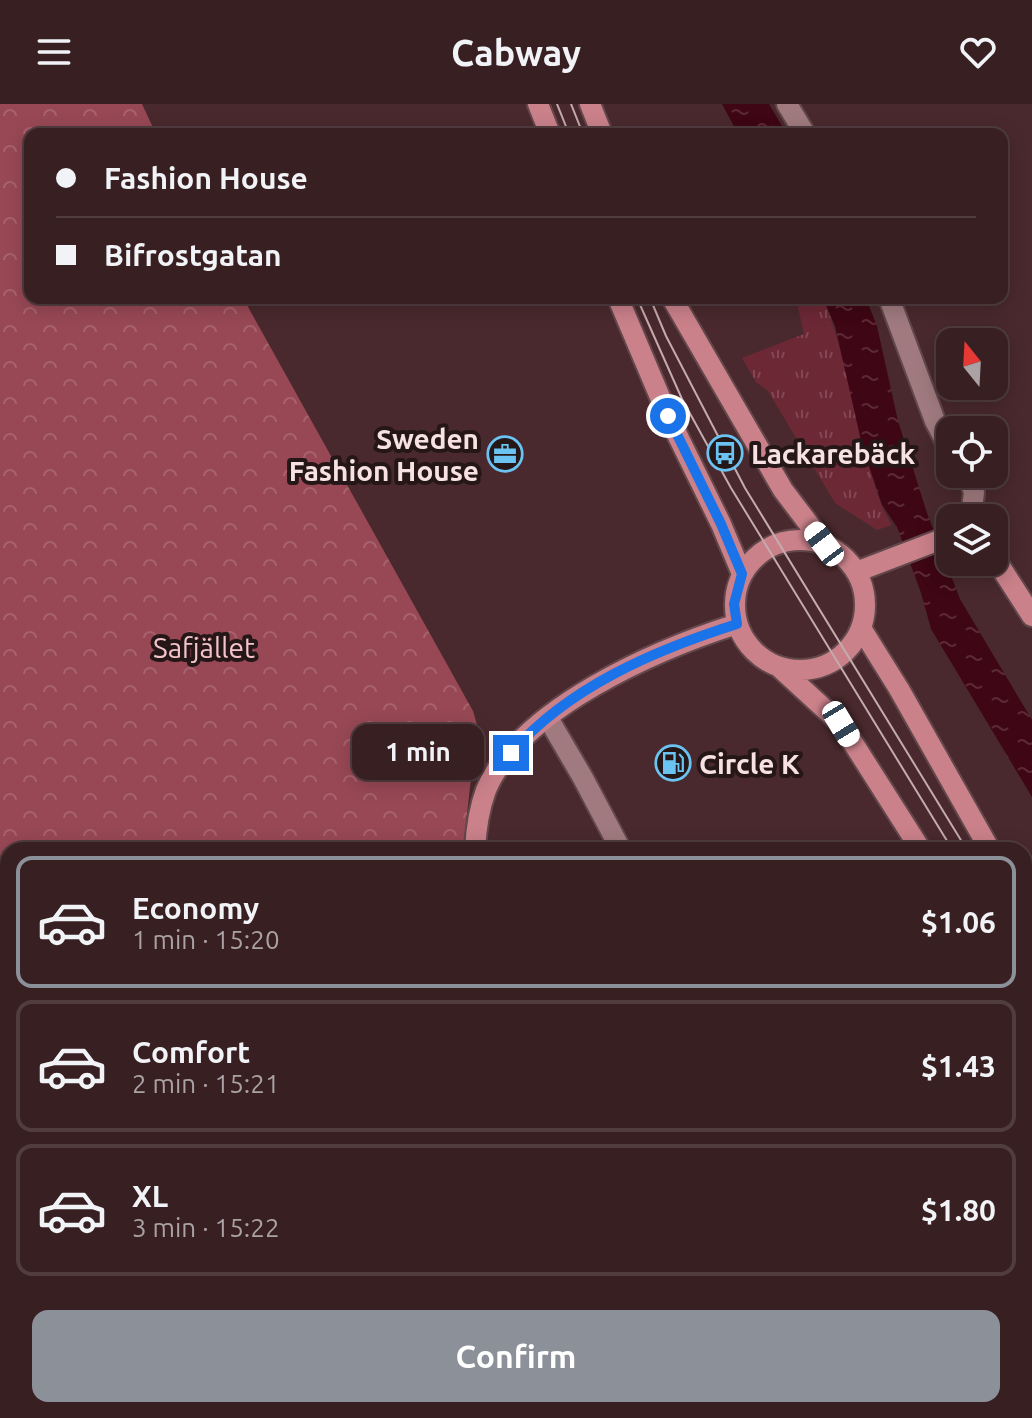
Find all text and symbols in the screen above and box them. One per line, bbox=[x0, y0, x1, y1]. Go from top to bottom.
icon: menu bbox=[32, 30, 76, 74]
icon: heart bbox=[956, 30, 1000, 74]
text: Cabway bbox=[451, 32, 581, 73]
text: Fashion House bbox=[104, 161, 308, 195]
text: Bifrostgatan bbox=[104, 238, 282, 272]
north arrow bbox=[936, 328, 1008, 400]
map controls bbox=[936, 328, 1008, 576]
route start bbox=[650, 398, 686, 434]
button: locate bbox=[936, 416, 1008, 488]
place label: Sweden Fashion House bbox=[289, 423, 479, 486]
bus stop icon: Lackarebäck bbox=[706, 434, 744, 472]
office icon: Sweden Fashion House bbox=[486, 435, 524, 473]
place label: Lackarebäck bbox=[751, 438, 915, 469]
button: layers bbox=[936, 504, 1008, 576]
car bbox=[800, 518, 848, 570]
park label: Safjället bbox=[153, 632, 255, 663]
car bbox=[818, 697, 864, 751]
callout: 1 min bbox=[351, 725, 483, 781]
route end bbox=[493, 735, 529, 771]
text: 1 min bbox=[385, 737, 451, 766]
fuel station icon: Circle K bbox=[654, 744, 692, 782]
place label: Circle K bbox=[699, 748, 800, 779]
icon: car bbox=[36, 886, 108, 958]
text: Economy bbox=[132, 891, 259, 925]
text: $1.06 bbox=[921, 905, 996, 939]
text: 1 min · 15:20 bbox=[132, 925, 280, 954]
icon: car bbox=[36, 1030, 108, 1102]
text: Comfort bbox=[132, 1035, 250, 1069]
text: $1.43 bbox=[921, 1049, 996, 1083]
text: 2 min · 15:21 bbox=[132, 1069, 280, 1098]
icon: car bbox=[36, 1174, 108, 1246]
text: XL bbox=[132, 1179, 168, 1213]
text: $1.80 bbox=[921, 1193, 996, 1227]
text: 3 min · 15:22 bbox=[132, 1213, 280, 1242]
button: Confirm bbox=[32, 1310, 1000, 1402]

